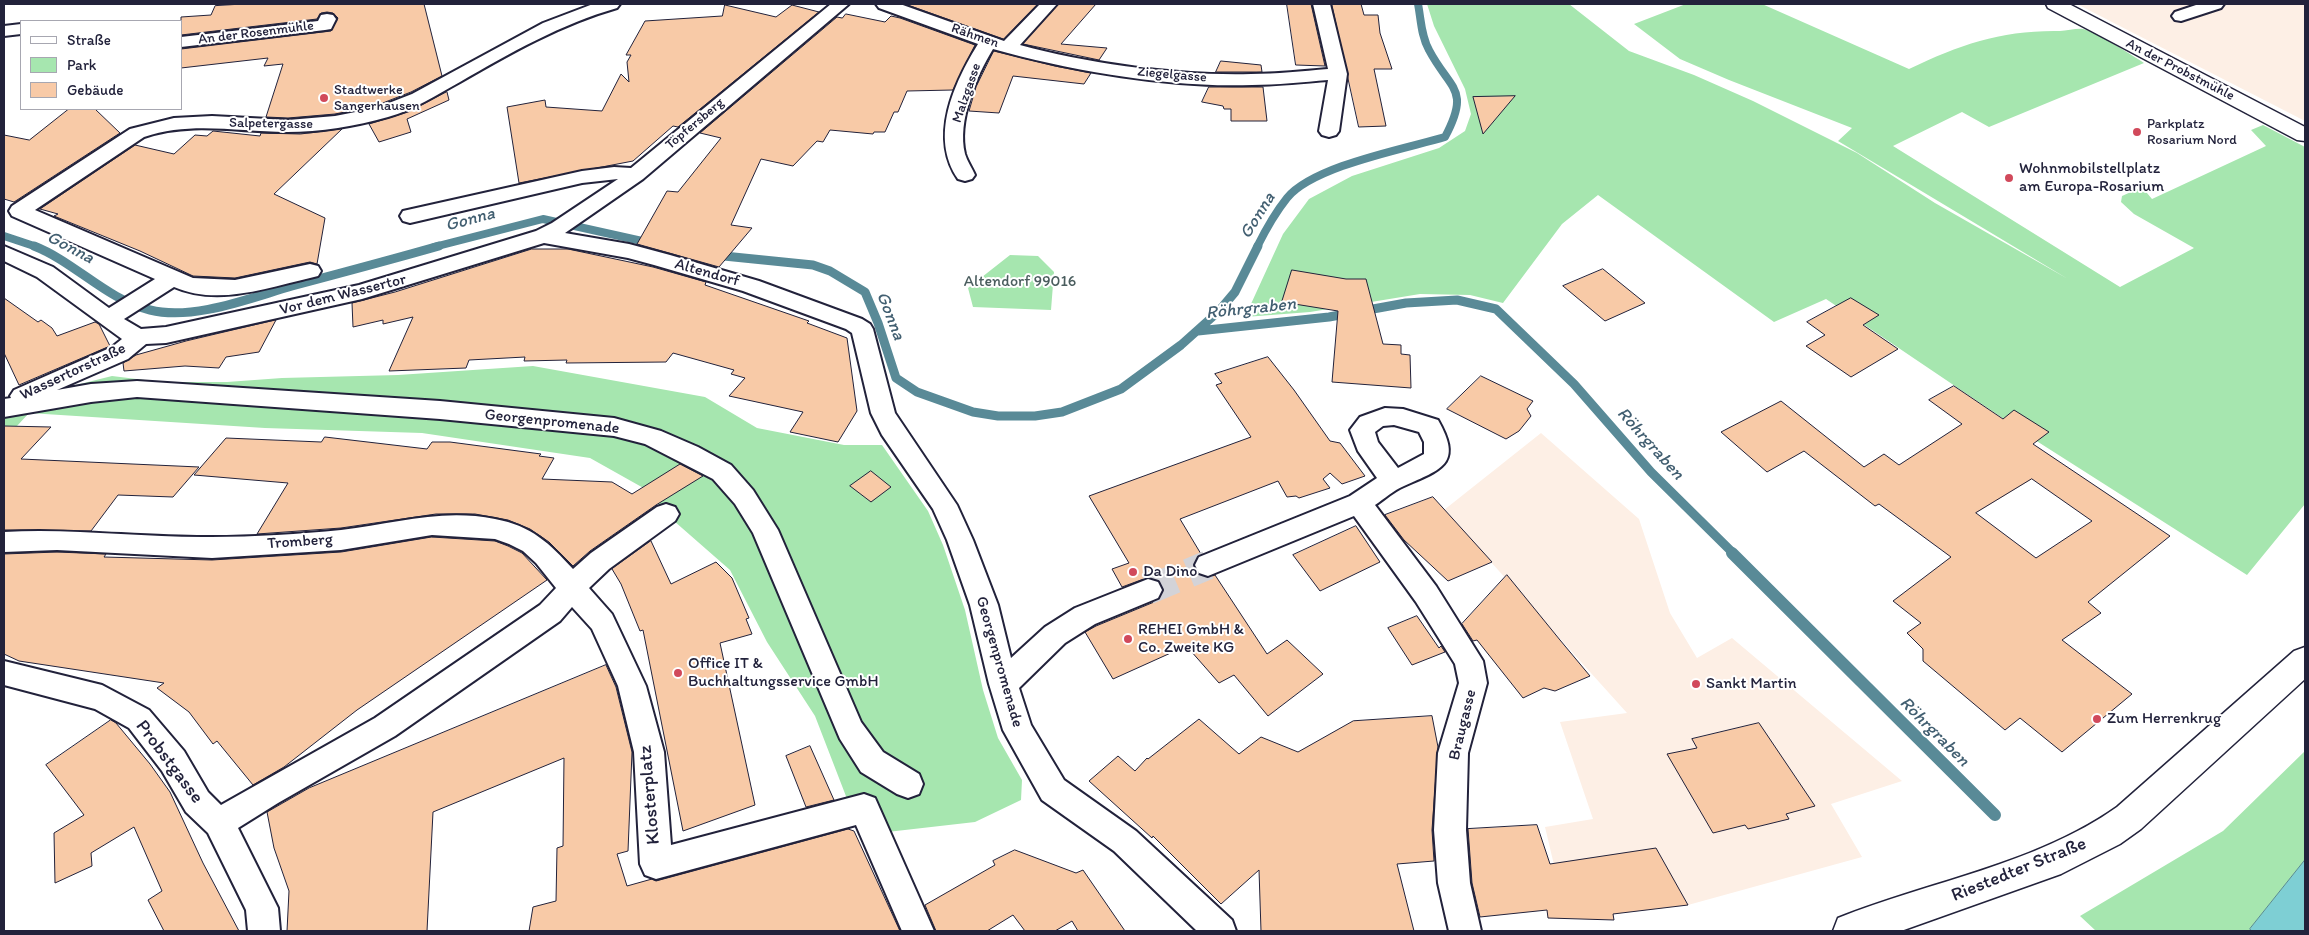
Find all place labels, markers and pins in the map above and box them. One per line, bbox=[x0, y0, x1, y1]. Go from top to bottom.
place label: Stadtwerke Sangerhausen bbox=[334, 82, 420, 114]
marker: Stadtwerke Sangerhausen bbox=[318, 92, 330, 104]
place label: Parkplatz Rosarium Nord bbox=[2147, 116, 2237, 148]
marker: Parkplatz Rosarium Nord bbox=[2131, 126, 2143, 138]
place label: Wohnmobilstellplatz am Europa-Rosarium bbox=[2019, 159, 2164, 197]
marker: Wohnmobilstellplatz am Europa-Rosarium bbox=[2003, 172, 2015, 184]
place label: Da Dino bbox=[1143, 562, 1197, 582]
marker: Da Dino bbox=[1127, 566, 1139, 578]
place label: REHEI GmbH & Co. Zweite KG bbox=[1138, 620, 1244, 658]
marker: REHEI GmbH & Co. Zweite KG bbox=[1122, 633, 1134, 645]
place label: Office IT & Buchhaltungsservice GmbH bbox=[688, 654, 878, 692]
marker: Office IT & Buchhaltungsservice GmbH bbox=[672, 667, 684, 679]
place label: Sankt Martin bbox=[1706, 674, 1797, 694]
marker: Sankt Martin bbox=[1690, 678, 1702, 690]
place label: Zum Herrenkrug bbox=[2107, 709, 2221, 729]
marker: Zum Herrenkrug bbox=[2091, 713, 2103, 725]

